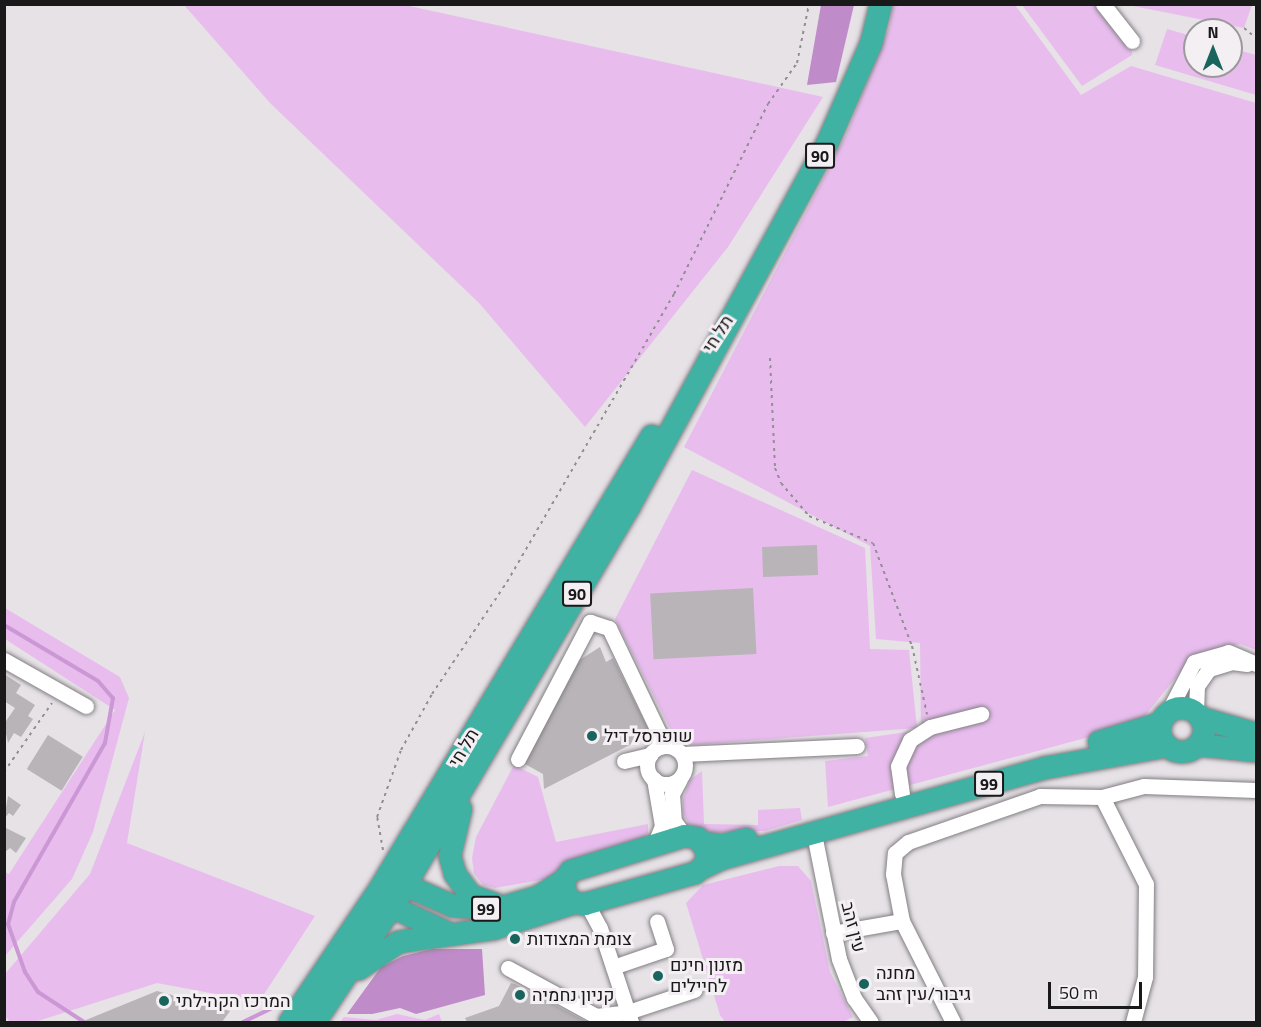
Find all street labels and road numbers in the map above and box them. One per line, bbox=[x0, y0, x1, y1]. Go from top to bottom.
road number: 90 bbox=[805, 143, 835, 169]
street label: תל חי bbox=[698, 311, 738, 357]
road number: 90 bbox=[562, 581, 592, 607]
street label: תל חי bbox=[444, 725, 484, 771]
road number: 99 bbox=[974, 771, 1004, 797]
road number: 99 bbox=[471, 896, 501, 922]
street label: עין זהב bbox=[836, 899, 870, 955]

